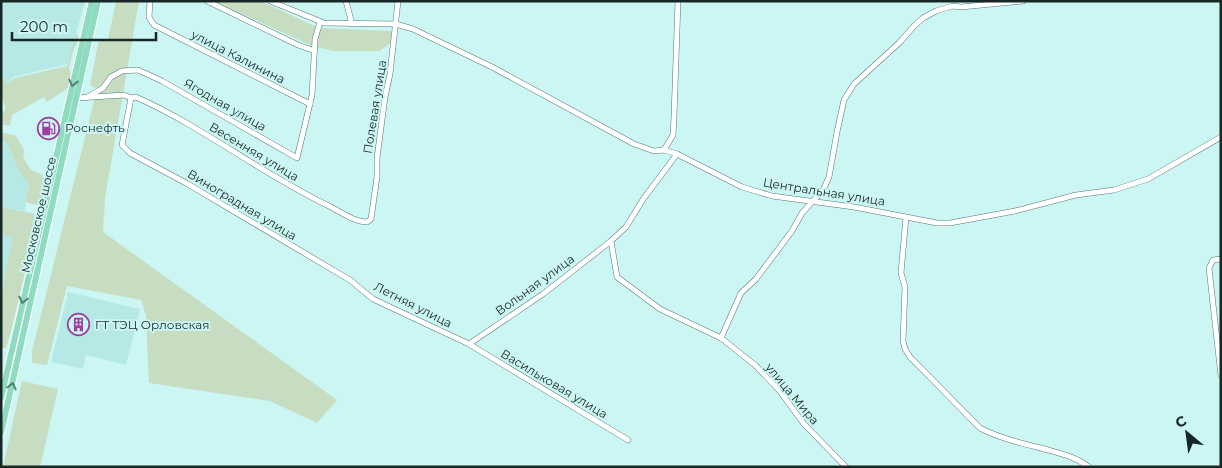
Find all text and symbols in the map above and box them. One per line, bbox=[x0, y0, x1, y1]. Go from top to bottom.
scale bar bbox=[12, 10, 156, 42]
text: 200 m bbox=[20, 17, 68, 36]
street label: улица Калинина bbox=[188, 26, 288, 87]
street label: Полевая улица bbox=[360, 59, 389, 155]
street label: Ягодная улица bbox=[181, 75, 269, 134]
one-way arrow bbox=[68, 79, 79, 88]
fuel station icon: Роснефть bbox=[37, 116, 61, 140]
street label: Весенняя улица bbox=[207, 119, 302, 184]
place label: Роснефть bbox=[65, 120, 125, 135]
street label: Московское шоссе bbox=[18, 155, 59, 274]
street label: Виноградная улица bbox=[185, 166, 300, 243]
street label: Центральная улица bbox=[762, 174, 886, 209]
street label: Вольная улица bbox=[492, 251, 577, 318]
street label: Летняя улица bbox=[372, 278, 455, 331]
one-way arrow bbox=[18, 295, 29, 304]
building icon: ГТ ТЭЦ Орловская bbox=[67, 313, 91, 337]
place label: ГТ ТЭЦ Орловская bbox=[95, 317, 210, 332]
street label: Васильковая улица bbox=[498, 346, 610, 421]
street label: улица Мира bbox=[762, 359, 822, 427]
one-way arrow bbox=[6, 381, 17, 390]
north arrow bbox=[1162, 408, 1212, 458]
text: С bbox=[1172, 411, 1190, 432]

